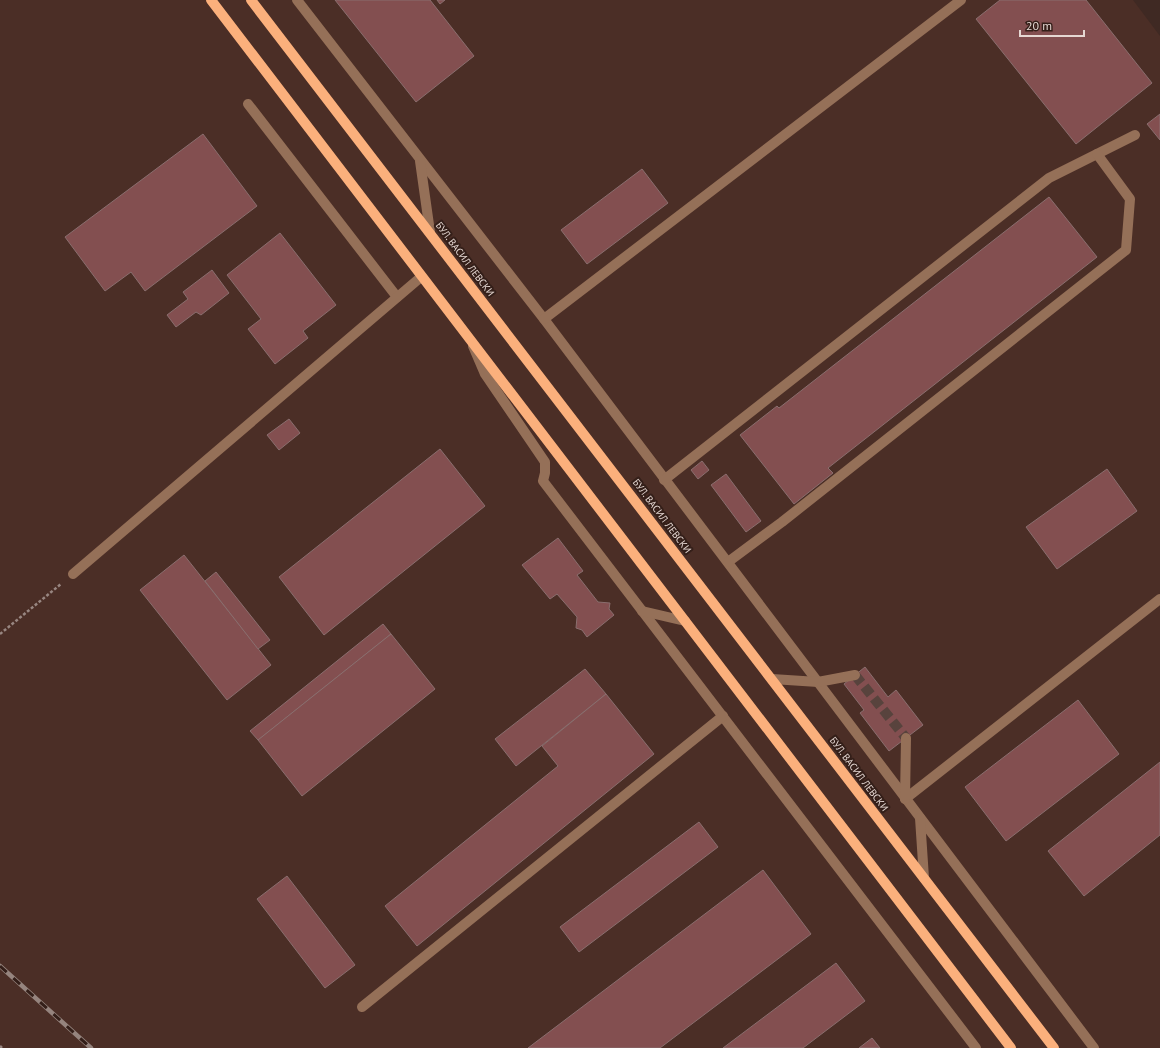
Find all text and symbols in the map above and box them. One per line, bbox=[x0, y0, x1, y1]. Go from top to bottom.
scale bar bbox=[1020, 12, 1084, 38]
text: 20 m bbox=[1026, 18, 1052, 33]
street label: БУЛ. ВАСИЛ ЛЕВСКИ bbox=[433, 219, 497, 299]
street label: БУЛ. ВАСИЛ ЛЕВСКИ bbox=[630, 476, 694, 556]
street label: БУЛ. ВАСИЛ ЛЕВСКИ bbox=[827, 734, 891, 814]

